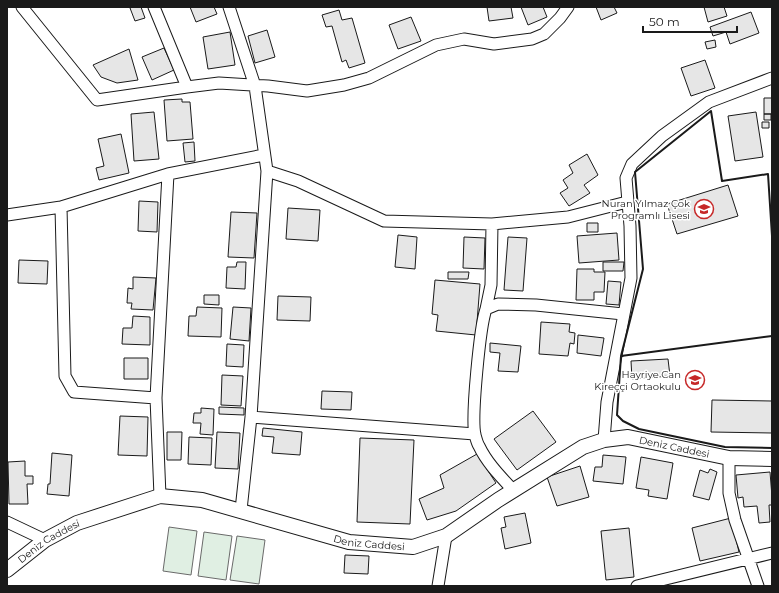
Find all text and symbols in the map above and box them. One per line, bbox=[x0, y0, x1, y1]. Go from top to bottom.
scale bar bbox=[643, 8, 737, 34]
text: 50 m bbox=[649, 14, 680, 29]
place label: Nuran Yılmaz Çok Programlı Lisesi bbox=[602, 197, 690, 222]
school or university icon: Nuran Yılmaz Çok Programlı Lisesi bbox=[693, 198, 715, 220]
place label: Hayriye Can Kireççi Ortaokulu bbox=[594, 368, 681, 393]
school or university icon: Hayriye Can Kireççi Ortaokulu bbox=[684, 369, 706, 391]
street label: Deniz Caddesi bbox=[638, 433, 711, 461]
street label: Deniz Caddesi bbox=[15, 517, 81, 566]
street label: Deniz Caddesi bbox=[332, 532, 405, 553]

